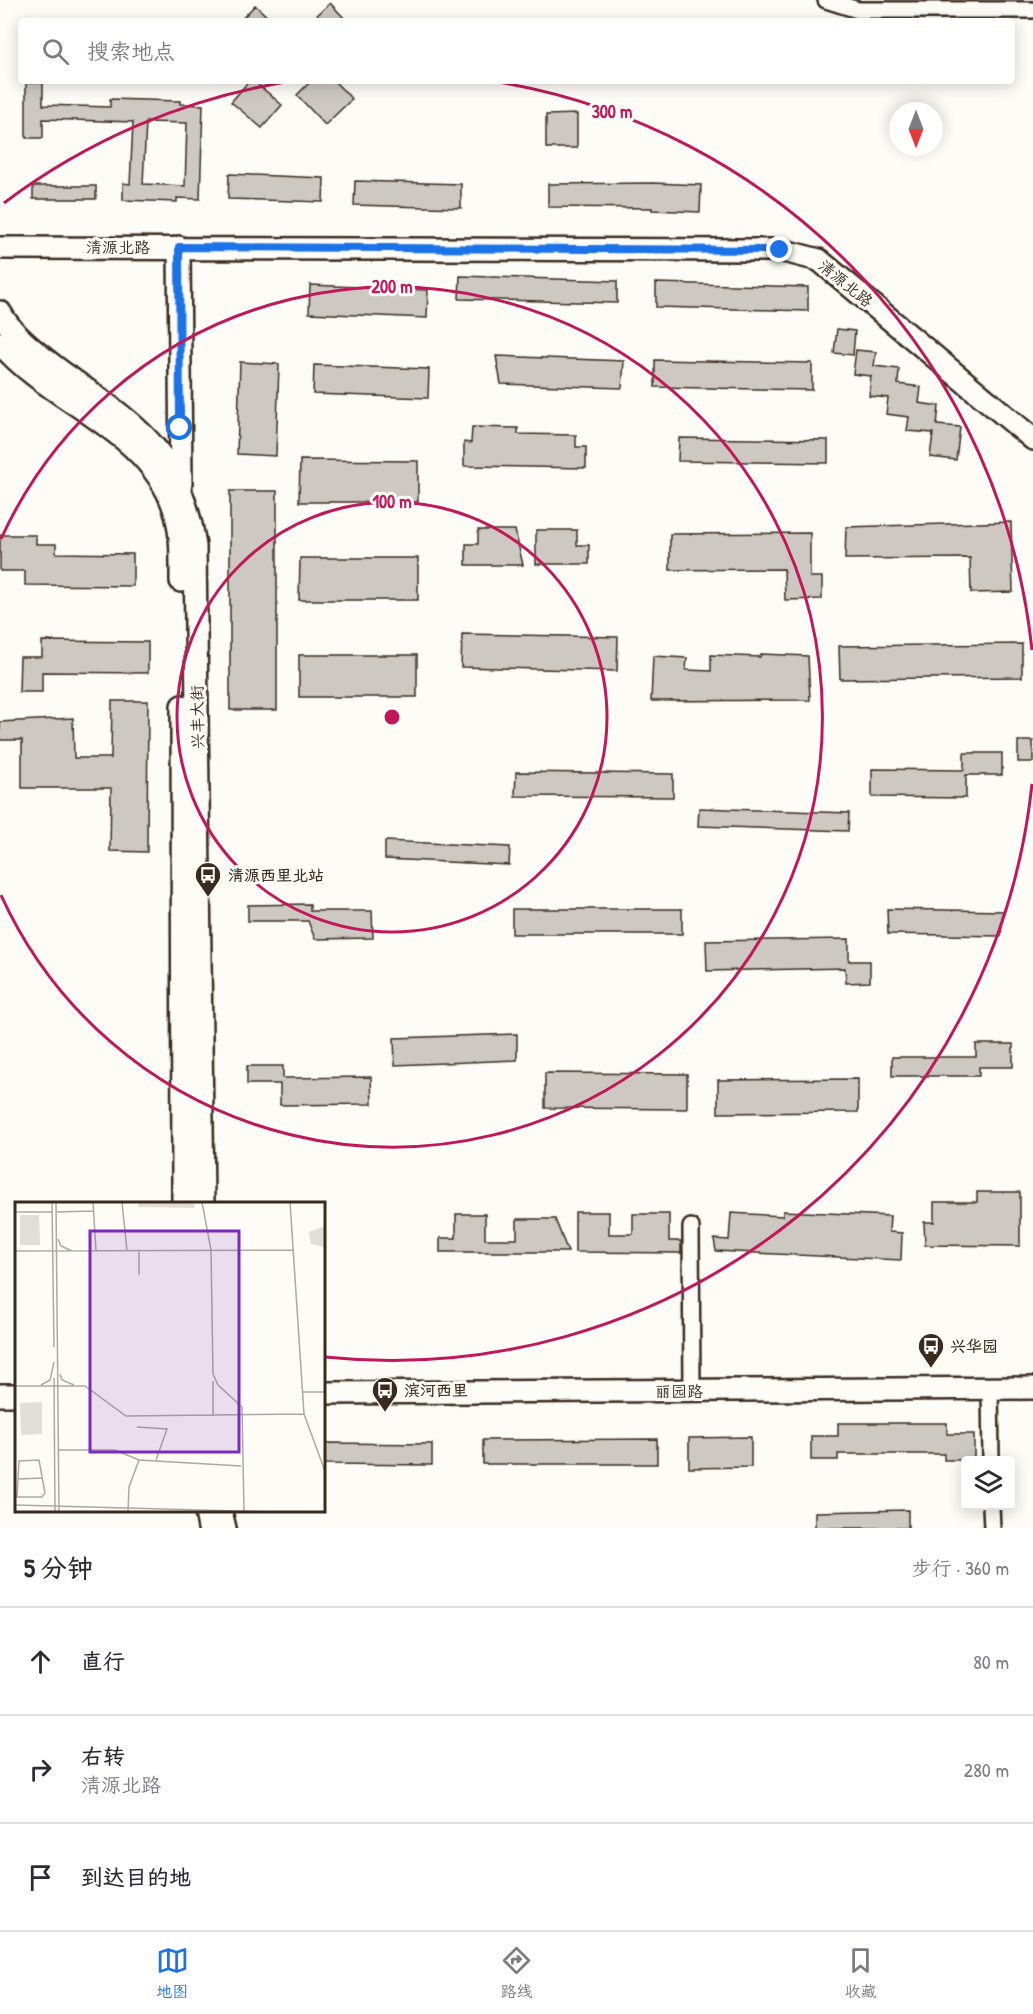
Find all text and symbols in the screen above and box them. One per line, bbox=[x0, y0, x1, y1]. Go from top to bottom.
search box bbox=[18, 18, 1015, 84]
icon: search bbox=[39, 35, 72, 68]
text: 搜索地点 bbox=[87, 36, 175, 66]
text: 300 m bbox=[592, 99, 632, 124]
north arrow bbox=[889, 102, 943, 156]
street label: 清源北路 bbox=[86, 236, 150, 258]
route end bbox=[766, 236, 792, 262]
street label: 清源北路 bbox=[814, 254, 878, 312]
text: 200 m bbox=[372, 274, 412, 299]
route start bbox=[166, 414, 192, 440]
text: 100 m bbox=[372, 489, 412, 514]
street label: 兴丰大街 bbox=[185, 685, 209, 749]
centre of rings bbox=[382, 707, 402, 727]
bus stop icon: 清源西里北站 bbox=[193, 860, 223, 898]
place label: 清源西里北站 bbox=[228, 864, 324, 886]
inset map bbox=[15, 1202, 326, 1513]
bus stop icon: 兴华园 bbox=[916, 1331, 946, 1369]
place label: 兴华园 bbox=[950, 1335, 998, 1357]
bus stop icon: 滨河西里 bbox=[370, 1375, 400, 1413]
place label: 滨河西里 bbox=[404, 1379, 468, 1401]
street label: 丽园路 bbox=[655, 1380, 703, 1402]
map controls bbox=[961, 1456, 1015, 1510]
button: layers bbox=[961, 1456, 1015, 1510]
text: 5 分钟 bbox=[24, 1550, 93, 1585]
text: 步行 · 360 m bbox=[912, 1554, 1009, 1581]
icon: ahead bbox=[24, 1645, 57, 1678]
text: 直行 bbox=[81, 1646, 125, 1676]
text: 80 m bbox=[973, 1648, 1009, 1675]
text: 右转 bbox=[81, 1741, 125, 1771]
icon: right bbox=[24, 1753, 57, 1786]
text: 280 m bbox=[964, 1756, 1009, 1783]
text: 清源北路 bbox=[81, 1771, 161, 1798]
icon: arrive bbox=[24, 1861, 57, 1894]
text: 到达目的地 bbox=[81, 1862, 191, 1892]
tab: 地图 bbox=[156, 1944, 189, 2002]
tab: 路线 bbox=[500, 1944, 533, 2002]
tab: 收藏 bbox=[844, 1944, 877, 2002]

